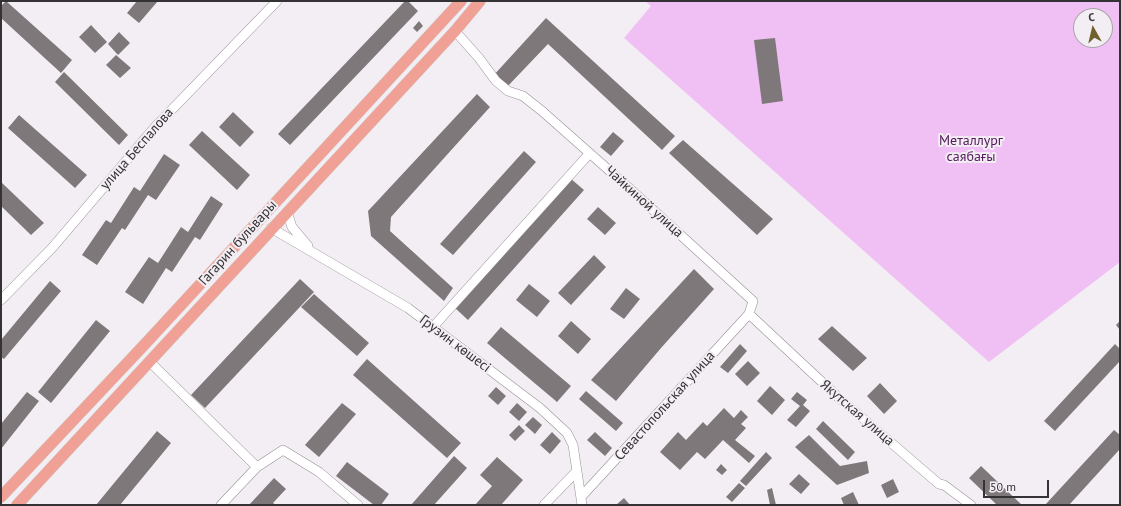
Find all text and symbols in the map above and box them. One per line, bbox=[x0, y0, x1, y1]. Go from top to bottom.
north arrow bbox=[1073, 8, 1113, 48]
text: С bbox=[1087, 10, 1095, 24]
street label: улица Беспалова bbox=[97, 105, 177, 193]
park label: Металлург саябағы bbox=[939, 133, 1003, 166]
street label: Чайкиной улица bbox=[601, 162, 687, 242]
street label: Гагарин бульвары bbox=[196, 197, 280, 289]
street label: Грузин көшесі bbox=[416, 312, 494, 376]
street label: Севастопольская улица bbox=[611, 348, 719, 464]
street label: Якутская улица bbox=[817, 376, 897, 450]
scale bar bbox=[985, 472, 1051, 498]
text: 50 m bbox=[990, 479, 1016, 494]

